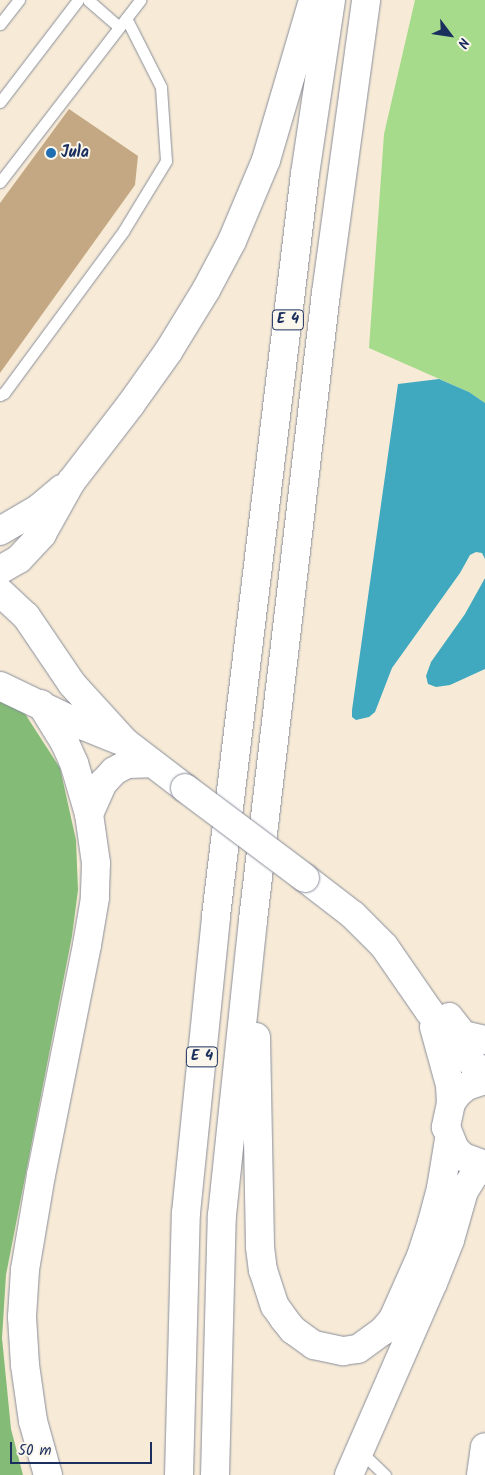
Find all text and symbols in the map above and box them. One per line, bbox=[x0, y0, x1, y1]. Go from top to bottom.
north arrow bbox=[425, 10, 475, 60]
text: N bbox=[451, 33, 475, 52]
place label: Jula bbox=[61, 143, 89, 163]
marker: Jula bbox=[45, 147, 57, 159]
road number: E 4 bbox=[272, 308, 304, 332]
road number: E 4 bbox=[186, 1044, 218, 1070]
scale bar bbox=[12, 1432, 155, 1464]
text: 50 m bbox=[18, 1439, 52, 1463]

